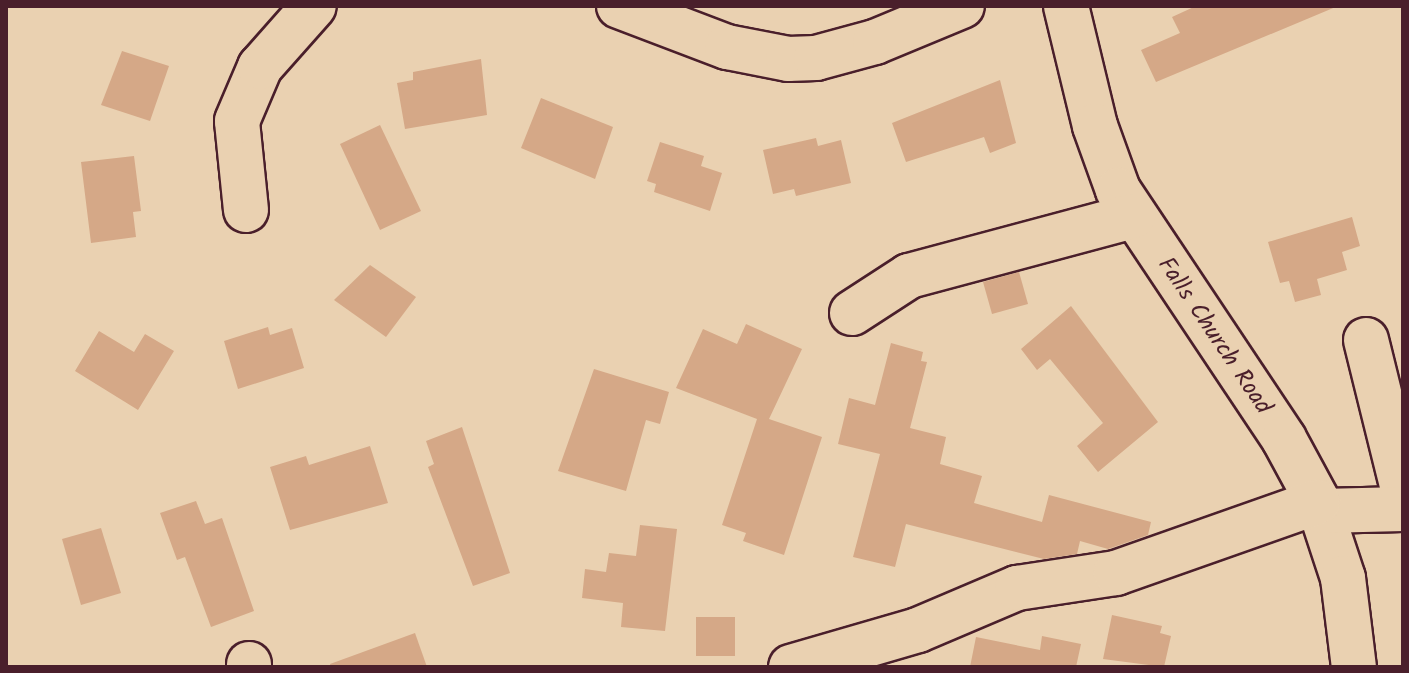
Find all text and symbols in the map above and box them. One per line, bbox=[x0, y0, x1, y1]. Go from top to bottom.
street label: Falls Church Road bbox=[1151, 252, 1277, 420]

